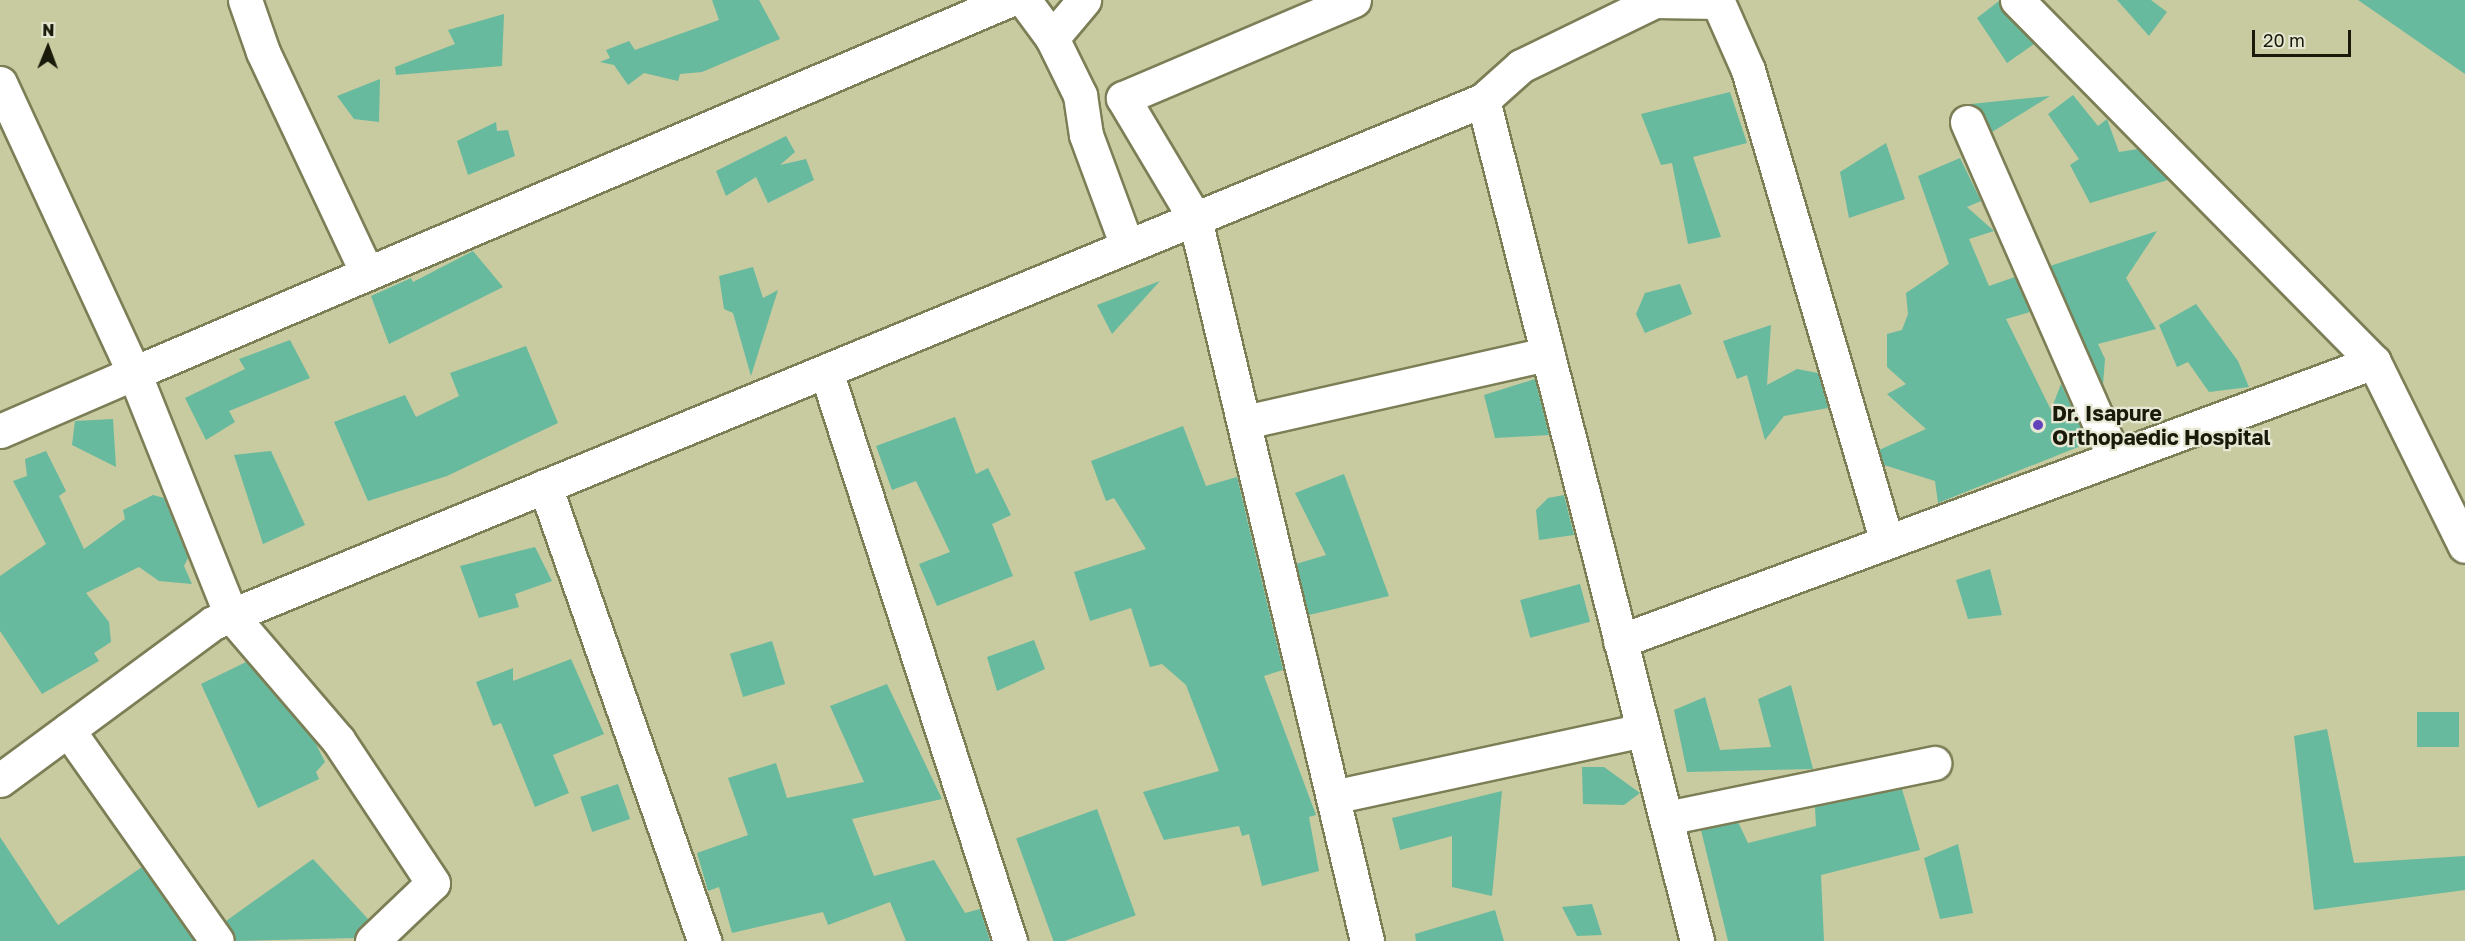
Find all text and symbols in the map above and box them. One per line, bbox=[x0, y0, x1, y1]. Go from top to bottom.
north arrow bbox=[18, 18, 78, 78]
scale bar bbox=[2255, 18, 2354, 56]
text: N bbox=[42, 20, 55, 40]
text: 20 m bbox=[2263, 29, 2305, 51]
place label: Dr. Isapure Orthopaedic Hospital bbox=[2052, 400, 2271, 450]
marker: Dr. Isapure Orthopaedic Hospital bbox=[2029, 416, 2047, 434]

